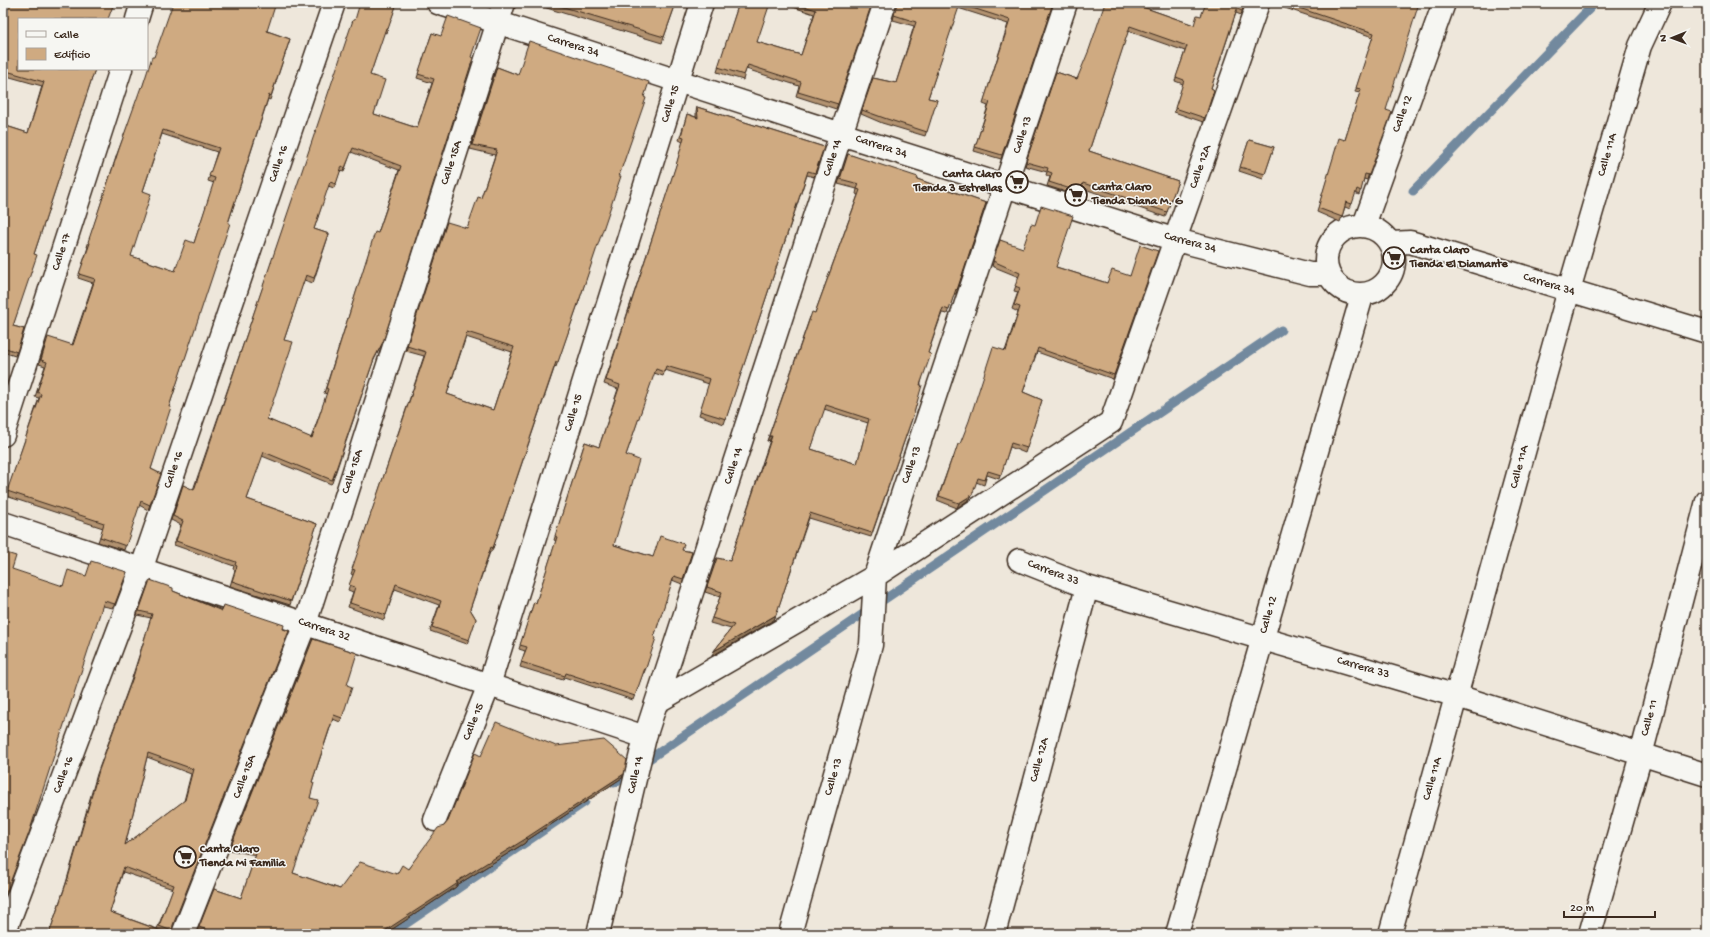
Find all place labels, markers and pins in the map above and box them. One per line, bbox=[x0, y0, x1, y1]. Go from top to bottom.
place label: Canta Claro Tienda 3 Estrellas bbox=[913, 168, 1003, 196]
supermarket icon: Canta Claro Tienda 3 Estrellas bbox=[1004, 169, 1030, 195]
place label: Canta Claro Tienda Diana M. G bbox=[1091, 181, 1184, 209]
supermarket icon: Canta Claro Tienda Diana M. G bbox=[1063, 182, 1089, 208]
place label: Canta Claro Tienda El Diamante bbox=[1409, 244, 1508, 272]
supermarket icon: Canta Claro Tienda El Diamante bbox=[1381, 245, 1407, 271]
place label: Canta Claro Tienda Mi Familia bbox=[199, 843, 287, 871]
supermarket icon: Canta Claro Tienda Mi Familia bbox=[172, 844, 198, 870]

